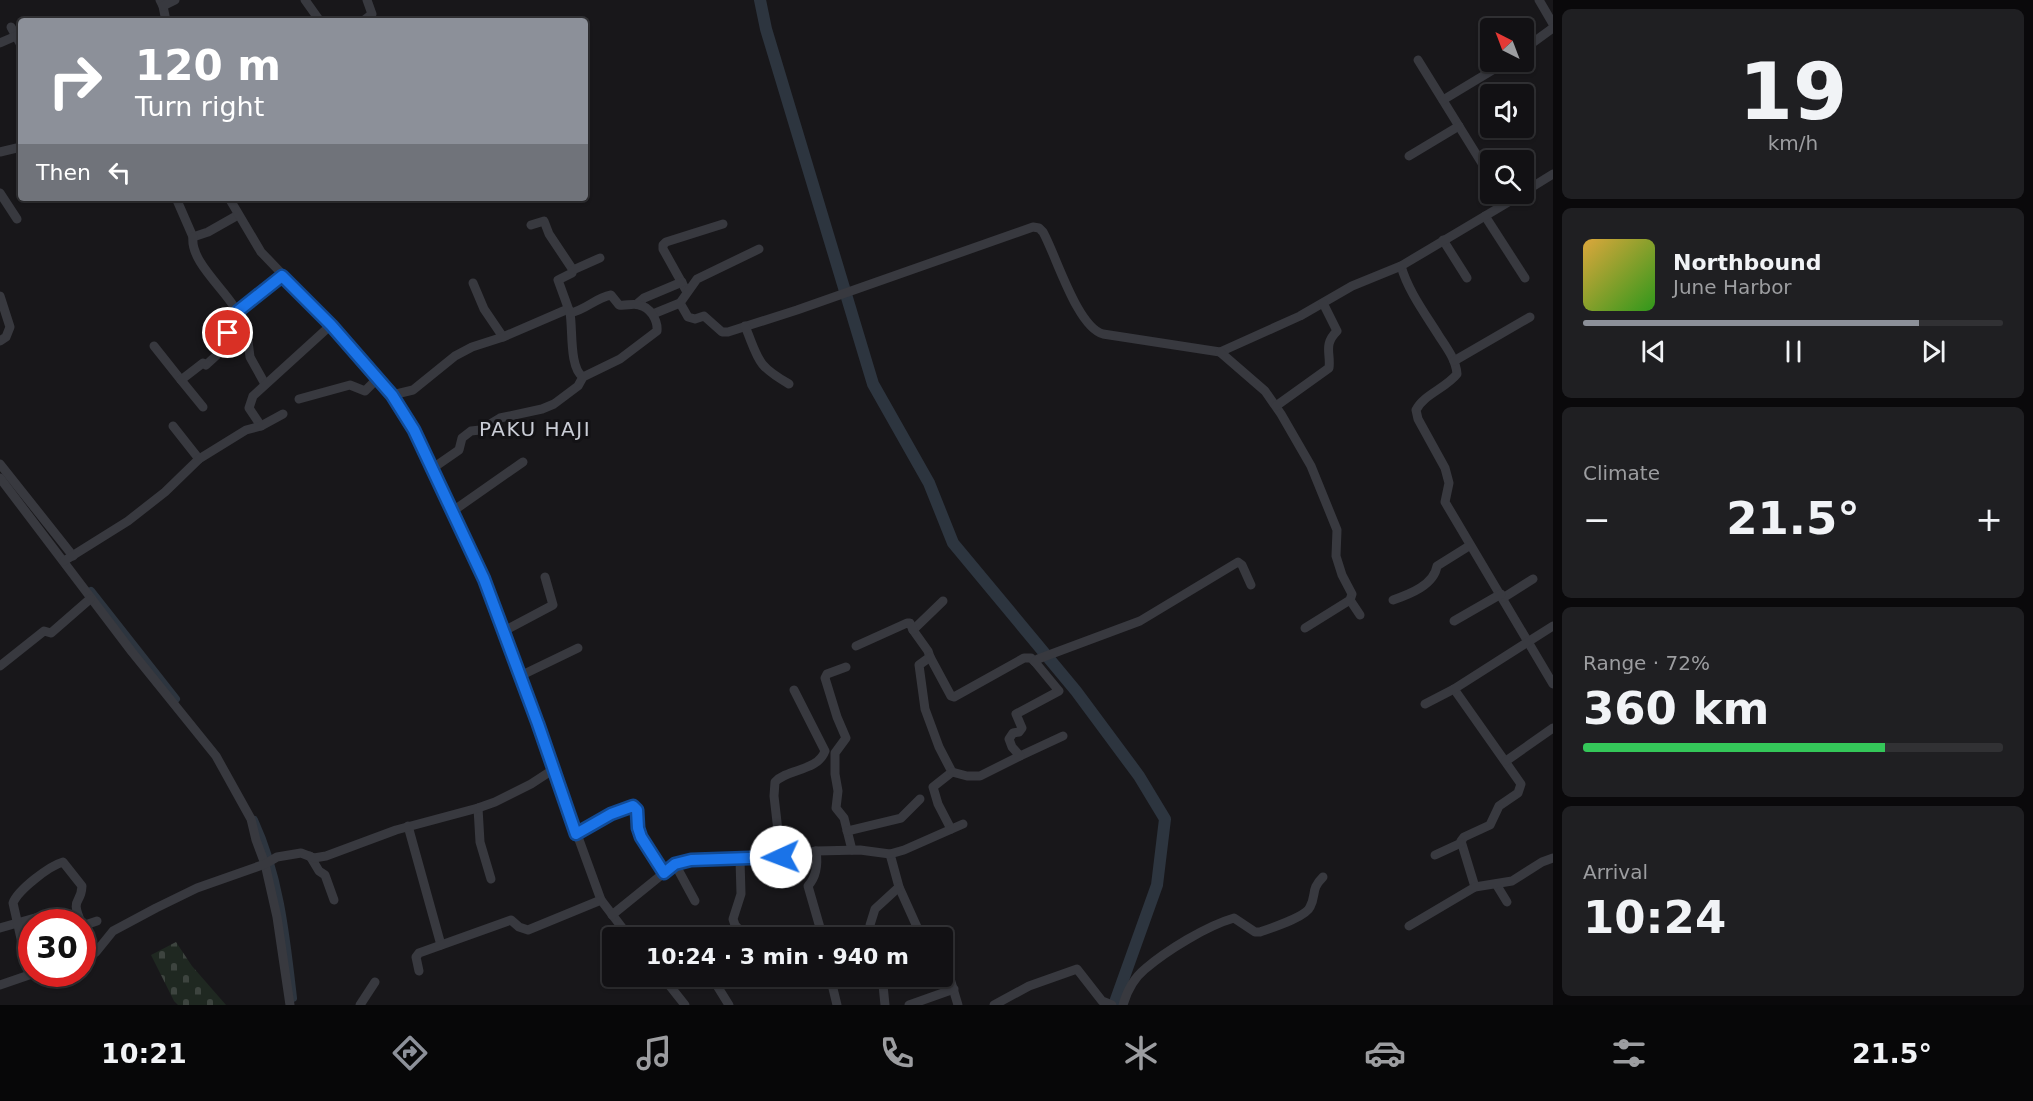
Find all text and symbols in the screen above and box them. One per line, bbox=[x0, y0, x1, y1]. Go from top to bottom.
north arrow bbox=[1480, 18, 1534, 72]
map controls bbox=[1480, 18, 1534, 204]
text: 120 m bbox=[135, 41, 281, 90]
icon: right bbox=[36, 42, 114, 120]
text: 19 bbox=[1739, 47, 1847, 137]
button: sound bbox=[1480, 84, 1534, 138]
text: Turn right bbox=[135, 91, 264, 122]
text: km/h bbox=[1768, 131, 1818, 155]
button: search bbox=[1480, 150, 1534, 204]
icon: left bbox=[103, 156, 136, 189]
text: Then bbox=[36, 160, 91, 185]
text: Northbound bbox=[1673, 250, 1822, 275]
text: June Harbor bbox=[1673, 275, 1792, 299]
pin bbox=[202, 307, 253, 358]
icon: arrive bbox=[211, 316, 244, 349]
icon: previous bbox=[1637, 335, 1670, 368]
icon: pause bbox=[1777, 335, 1810, 368]
icon: next bbox=[1917, 335, 1950, 368]
district label: PAKU HAJI bbox=[479, 417, 591, 441]
text: Climate bbox=[1583, 461, 1660, 485]
text: 21.5° bbox=[1726, 492, 1860, 545]
text: − bbox=[1583, 500, 1611, 539]
text: + bbox=[1975, 500, 2003, 539]
text: Range · 72% bbox=[1583, 651, 1710, 675]
text: 360 km bbox=[1583, 682, 1769, 735]
position arrow bbox=[749, 825, 813, 889]
text: Arrival bbox=[1583, 860, 1648, 884]
text: 10:24 bbox=[1583, 891, 1726, 944]
speed limit sign: 30 bbox=[18, 909, 96, 987]
text: 10:24 · 3 min · 940 m bbox=[646, 944, 909, 969]
icon: directions bbox=[389, 1032, 431, 1074]
icon: music bbox=[633, 1032, 675, 1074]
icon: phone bbox=[876, 1032, 918, 1074]
icon: climate bbox=[1120, 1032, 1162, 1074]
icon: car bbox=[1364, 1032, 1406, 1074]
icon: filters bbox=[1608, 1032, 1650, 1074]
text: 10:21 bbox=[101, 1038, 187, 1069]
text: 21.5° bbox=[1852, 1038, 1932, 1069]

